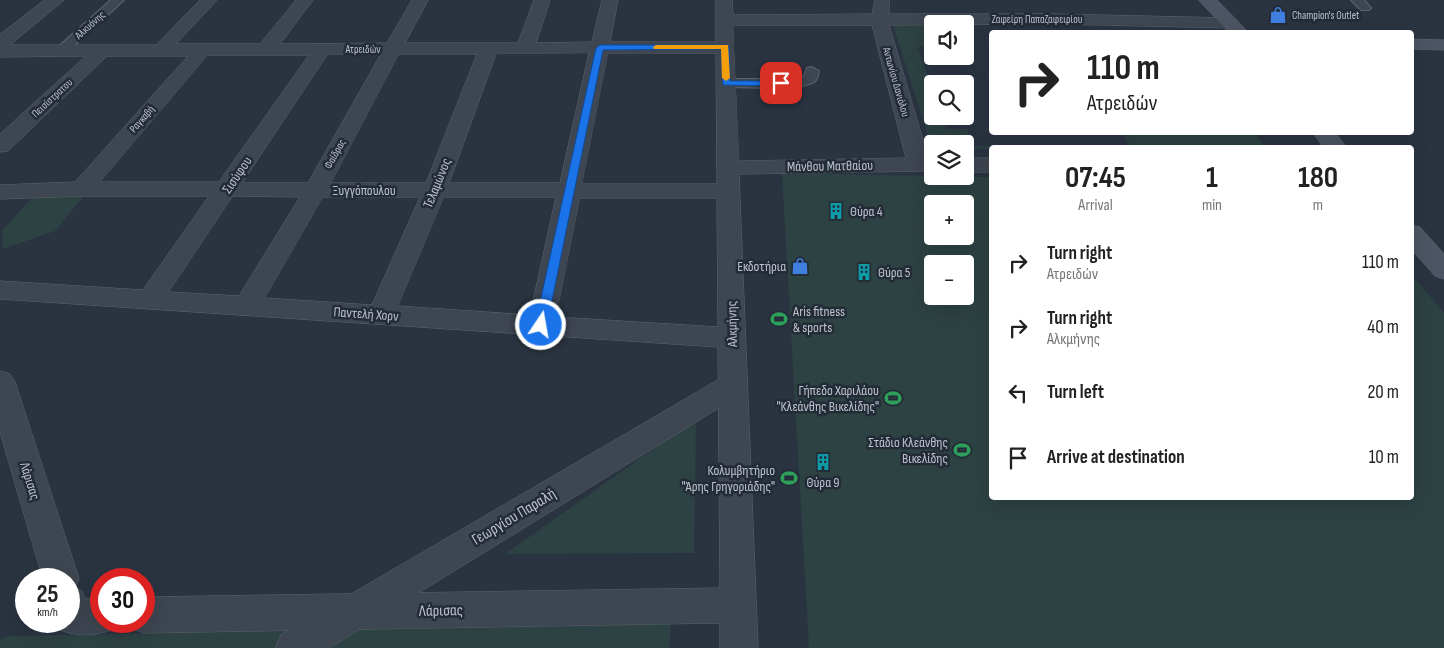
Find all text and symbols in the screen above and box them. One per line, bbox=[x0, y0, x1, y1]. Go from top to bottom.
shop icon: Champion's Outlet bbox=[1268, 5, 1288, 25]
street label: Αλκυόνης bbox=[72, 8, 108, 43]
place label: Champion's Outlet bbox=[1292, 9, 1360, 22]
street label: Ζαφείρη Παπαζαφειρίου bbox=[991, 13, 1083, 26]
map controls bbox=[924, 15, 974, 305]
button: sound bbox=[924, 15, 974, 65]
street label: Ατρειδών bbox=[344, 43, 381, 56]
street label: Αντωνίου Δανιόλου bbox=[880, 45, 912, 119]
text: 110 m bbox=[1087, 47, 1160, 90]
icon: right bbox=[1004, 50, 1069, 115]
pin bbox=[760, 62, 802, 104]
icon: arrive bbox=[767, 69, 795, 97]
button: search bbox=[924, 75, 974, 125]
street label: Πεισίστρατου bbox=[29, 76, 75, 120]
text: Ατρειδών bbox=[1087, 90, 1157, 117]
street label: Ραγκαβή bbox=[127, 103, 157, 135]
button: layers bbox=[924, 135, 974, 185]
street label: Φαίδρας bbox=[322, 137, 348, 171]
street label: Σισύφου bbox=[218, 153, 256, 197]
street label: Τελαμώνος bbox=[419, 156, 455, 210]
street label: Μάνθου Ματθαίου bbox=[787, 157, 873, 175]
text: 07:45 bbox=[1065, 160, 1126, 196]
text: 1 bbox=[1206, 160, 1218, 196]
text: 180 bbox=[1298, 160, 1338, 196]
street label: Ξυγγόπουλου bbox=[332, 182, 396, 199]
button: + bbox=[924, 195, 974, 245]
text: Arrival bbox=[1078, 196, 1113, 215]
text: min bbox=[1202, 196, 1222, 215]
text: m bbox=[1313, 196, 1323, 215]
building icon: Θύρα 4 bbox=[826, 201, 846, 221]
place label: Θύρα 4 bbox=[850, 203, 883, 220]
text: Turn right bbox=[1047, 242, 1112, 265]
icon: right bbox=[1004, 249, 1032, 277]
text: 110 m bbox=[1362, 251, 1399, 274]
button: − bbox=[924, 255, 974, 305]
shop icon: Εκδοτήρια bbox=[790, 256, 810, 276]
place label: Εκδοτήρια bbox=[737, 258, 786, 275]
building icon: Θύρα 5 bbox=[854, 262, 874, 282]
place label: Θύρα 5 bbox=[878, 264, 911, 281]
text: Ατρειδών bbox=[1047, 265, 1098, 284]
position arrow bbox=[514, 298, 566, 350]
street label: Αλκμήνης bbox=[723, 301, 741, 348]
street label: Παντελή Χορν bbox=[333, 303, 400, 325]
place label: Aris fitness & sports bbox=[792, 303, 845, 336]
text: Turn right bbox=[1047, 307, 1112, 330]
sports icon: Aris fitness & sports bbox=[769, 309, 789, 329]
icon: right bbox=[1004, 314, 1032, 342]
text: 40 m bbox=[1367, 316, 1399, 339]
text: Αλκμήνης bbox=[1047, 330, 1100, 349]
icon: left bbox=[1004, 379, 1032, 407]
text: Turn left bbox=[1047, 381, 1104, 404]
text: 20 m bbox=[1367, 381, 1399, 404]
place label: Γήπεδο Χαριλάου "Κλεάνθης Βικελίδης" bbox=[777, 382, 879, 415]
sports icon: Γήπεδο Χαριλάου "Κλεάνθης Βικελίδης" bbox=[883, 388, 903, 408]
place label: Στάδιο Κλεάνθης Βικελίδης bbox=[868, 434, 948, 467]
sports icon: Στάδιο Κλεάνθης Βικελίδης bbox=[952, 440, 972, 460]
icon: arrive bbox=[1004, 444, 1032, 472]
text: Arrive at destination bbox=[1047, 446, 1185, 469]
text: 10 m bbox=[1369, 446, 1399, 469]
building icon: Θύρα 9 bbox=[813, 452, 833, 472]
street label: Λάρισας bbox=[16, 459, 44, 502]
place label: Κολυμβητήριο "Άρης Γρηγοριάδης" bbox=[682, 462, 775, 495]
sports icon: Κολυμβητήριο "Άρης Γρηγοριάδης" bbox=[779, 468, 799, 488]
place label: Θύρα 9 bbox=[807, 474, 839, 491]
street label: Γεωργίου Παραλή bbox=[469, 484, 559, 550]
speed limit sign: 30 bbox=[90, 568, 155, 633]
text: 25 bbox=[37, 579, 58, 610]
street label: Λάρισας bbox=[418, 601, 463, 621]
text: km/h bbox=[37, 605, 58, 620]

